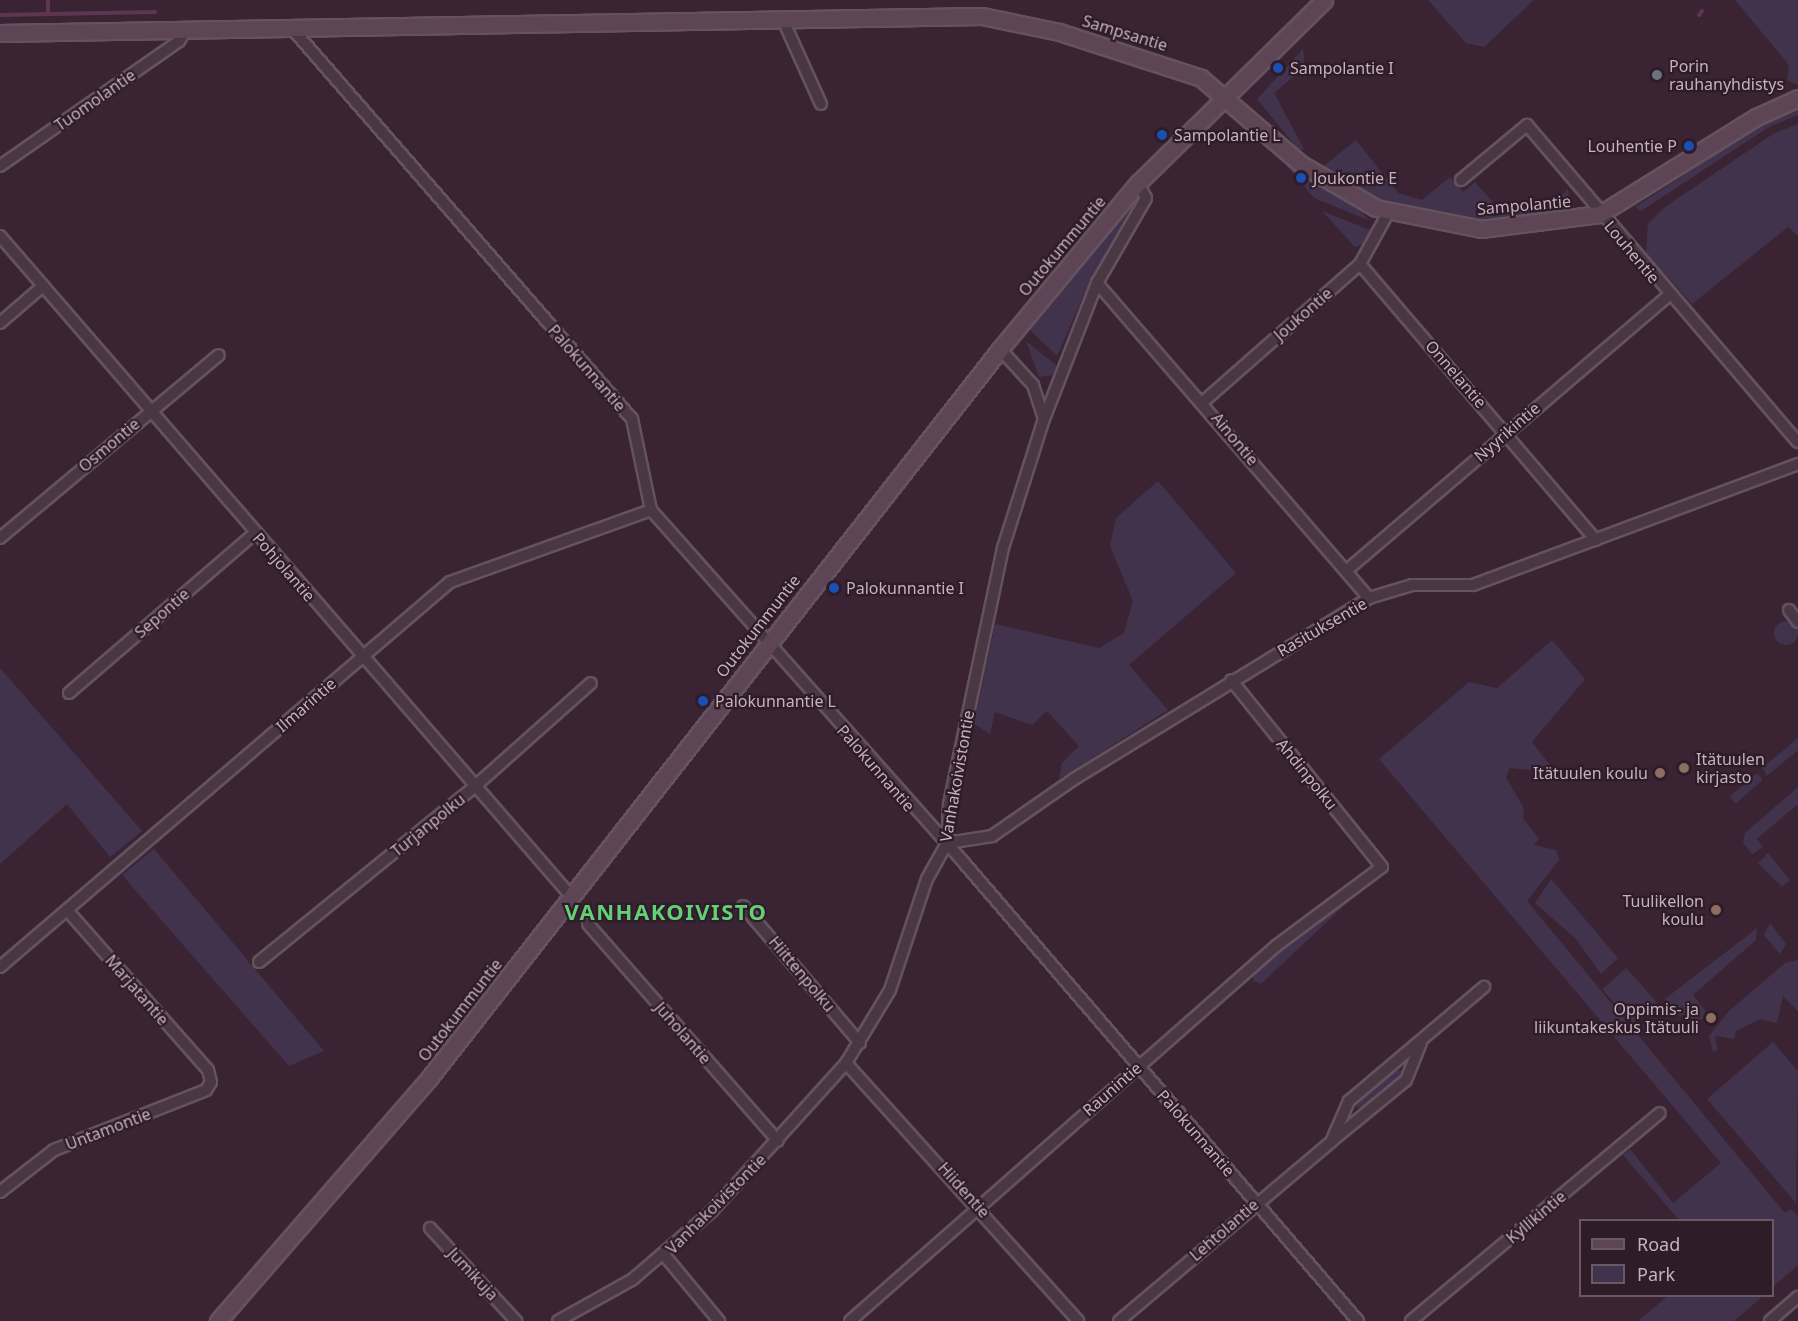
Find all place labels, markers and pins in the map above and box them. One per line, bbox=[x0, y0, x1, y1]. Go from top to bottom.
place label: Porin rauhanyhdistys bbox=[1669, 56, 1784, 94]
place label: Sampolantie I bbox=[1290, 58, 1394, 78]
marker: Sampolantie I bbox=[1271, 61, 1285, 75]
marker: Porin rauhanyhdistys bbox=[1650, 68, 1664, 82]
place label: Sampolantie L bbox=[1174, 125, 1281, 145]
marker: Sampolantie L bbox=[1155, 128, 1169, 142]
place label: Louhentie P bbox=[1587, 136, 1677, 156]
marker: Louhentie P bbox=[1682, 139, 1696, 153]
place label: Joukontie E bbox=[1313, 168, 1397, 188]
marker: Joukontie E bbox=[1294, 171, 1308, 185]
place label: Palokunnantie I bbox=[846, 578, 964, 598]
marker: Palokunnantie I bbox=[827, 581, 841, 595]
place label: Palokunnantie L bbox=[715, 691, 836, 711]
marker: Palokunnantie L bbox=[696, 694, 710, 708]
place label: Itätuulen kirjasto bbox=[1696, 749, 1765, 787]
marker: Itätuulen kirjasto bbox=[1677, 761, 1691, 775]
place label: Itätuulen koulu bbox=[1533, 763, 1648, 783]
marker: Itätuulen koulu bbox=[1653, 766, 1667, 780]
place label: Tuulikellon koulu bbox=[1622, 891, 1704, 929]
marker: Tuulikellon koulu bbox=[1709, 903, 1723, 917]
place label: Oppimis- ja liikuntakeskus Itätuuli bbox=[1534, 999, 1699, 1037]
marker: Oppimis- ja liikuntakeskus Itätuuli bbox=[1704, 1011, 1718, 1025]

